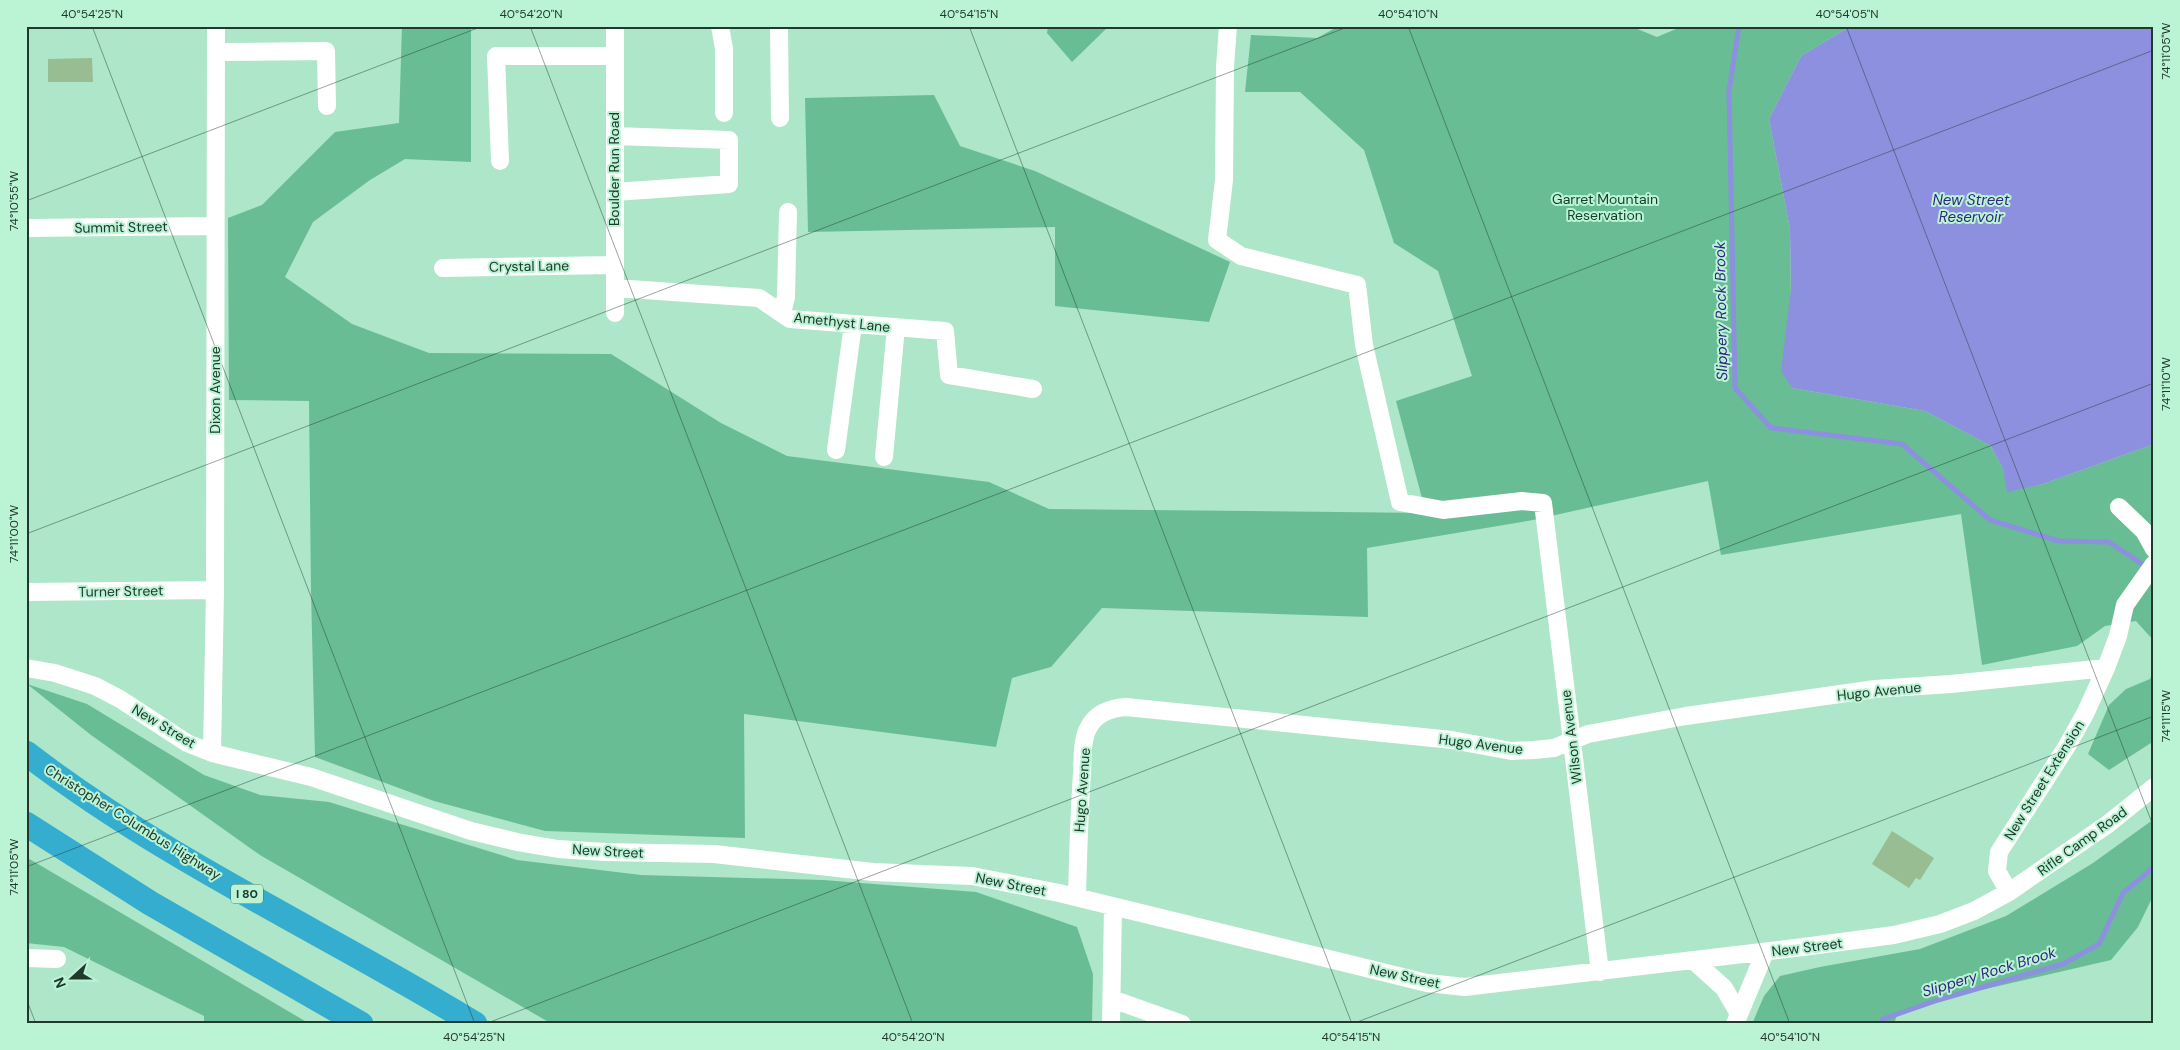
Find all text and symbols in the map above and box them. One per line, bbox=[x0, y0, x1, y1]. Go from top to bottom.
text: 40°54'25"N bbox=[61, 6, 123, 22]
text: 40°54'20"N bbox=[500, 6, 562, 22]
text: 40°54'15"N bbox=[940, 6, 998, 22]
text: 40°54'10"N bbox=[1378, 6, 1438, 22]
text: 40°54'05"N bbox=[1815, 6, 1879, 22]
text: 74°11'05"W bbox=[2158, 22, 2174, 79]
street label: Boulder Run Road bbox=[605, 112, 623, 226]
text: 74°10'55"W bbox=[6, 171, 22, 231]
park label: Garret Mountain Reservation bbox=[1552, 190, 1658, 224]
water label: New Street Reservoir bbox=[1932, 190, 2010, 227]
street label: Summit Street bbox=[74, 217, 168, 237]
water label: Slippery Rock Brook bbox=[1710, 241, 1732, 381]
street label: Crystal Lane bbox=[489, 256, 569, 276]
street label: Amethyst Lane bbox=[793, 308, 891, 336]
street label: Dixon Avenue bbox=[206, 346, 224, 434]
text: 74°11'10"W bbox=[2158, 357, 2174, 411]
text: 74°11'00"W bbox=[6, 505, 22, 563]
street label: Turner Street bbox=[78, 581, 164, 601]
street label: Hugo Avenue bbox=[1836, 678, 1922, 704]
street label: Wilson Avenue bbox=[1556, 689, 1586, 785]
text: 74°11'15"W bbox=[2158, 689, 2174, 742]
street label: New Street bbox=[129, 700, 199, 752]
street label: New Street Extension bbox=[2000, 717, 2088, 843]
street label: Hugo Avenue bbox=[1438, 730, 1524, 758]
street label: Hugo Avenue bbox=[1070, 747, 1094, 833]
street label: Christopher Columbus Highway bbox=[42, 760, 225, 884]
street label: Rifle Camp Road bbox=[2034, 802, 2130, 880]
text: 74°11'05"W bbox=[6, 838, 22, 895]
street label: New Street bbox=[572, 840, 644, 862]
street label: New Street bbox=[974, 868, 1048, 900]
road number: I 80 bbox=[231, 884, 263, 904]
street label: New Street bbox=[1770, 934, 1844, 960]
water label: Slippery Rock Brook bbox=[1920, 942, 2059, 1002]
north arrow bbox=[48, 952, 98, 1002]
street label: New Street bbox=[1368, 960, 1442, 992]
text: N bbox=[50, 975, 70, 991]
text: 40°54'25"N bbox=[443, 1029, 505, 1045]
text: 40°54'20"N bbox=[882, 1029, 944, 1045]
text: 40°54'15"N bbox=[1322, 1029, 1380, 1045]
text: 40°54'10"N bbox=[1760, 1029, 1820, 1045]

